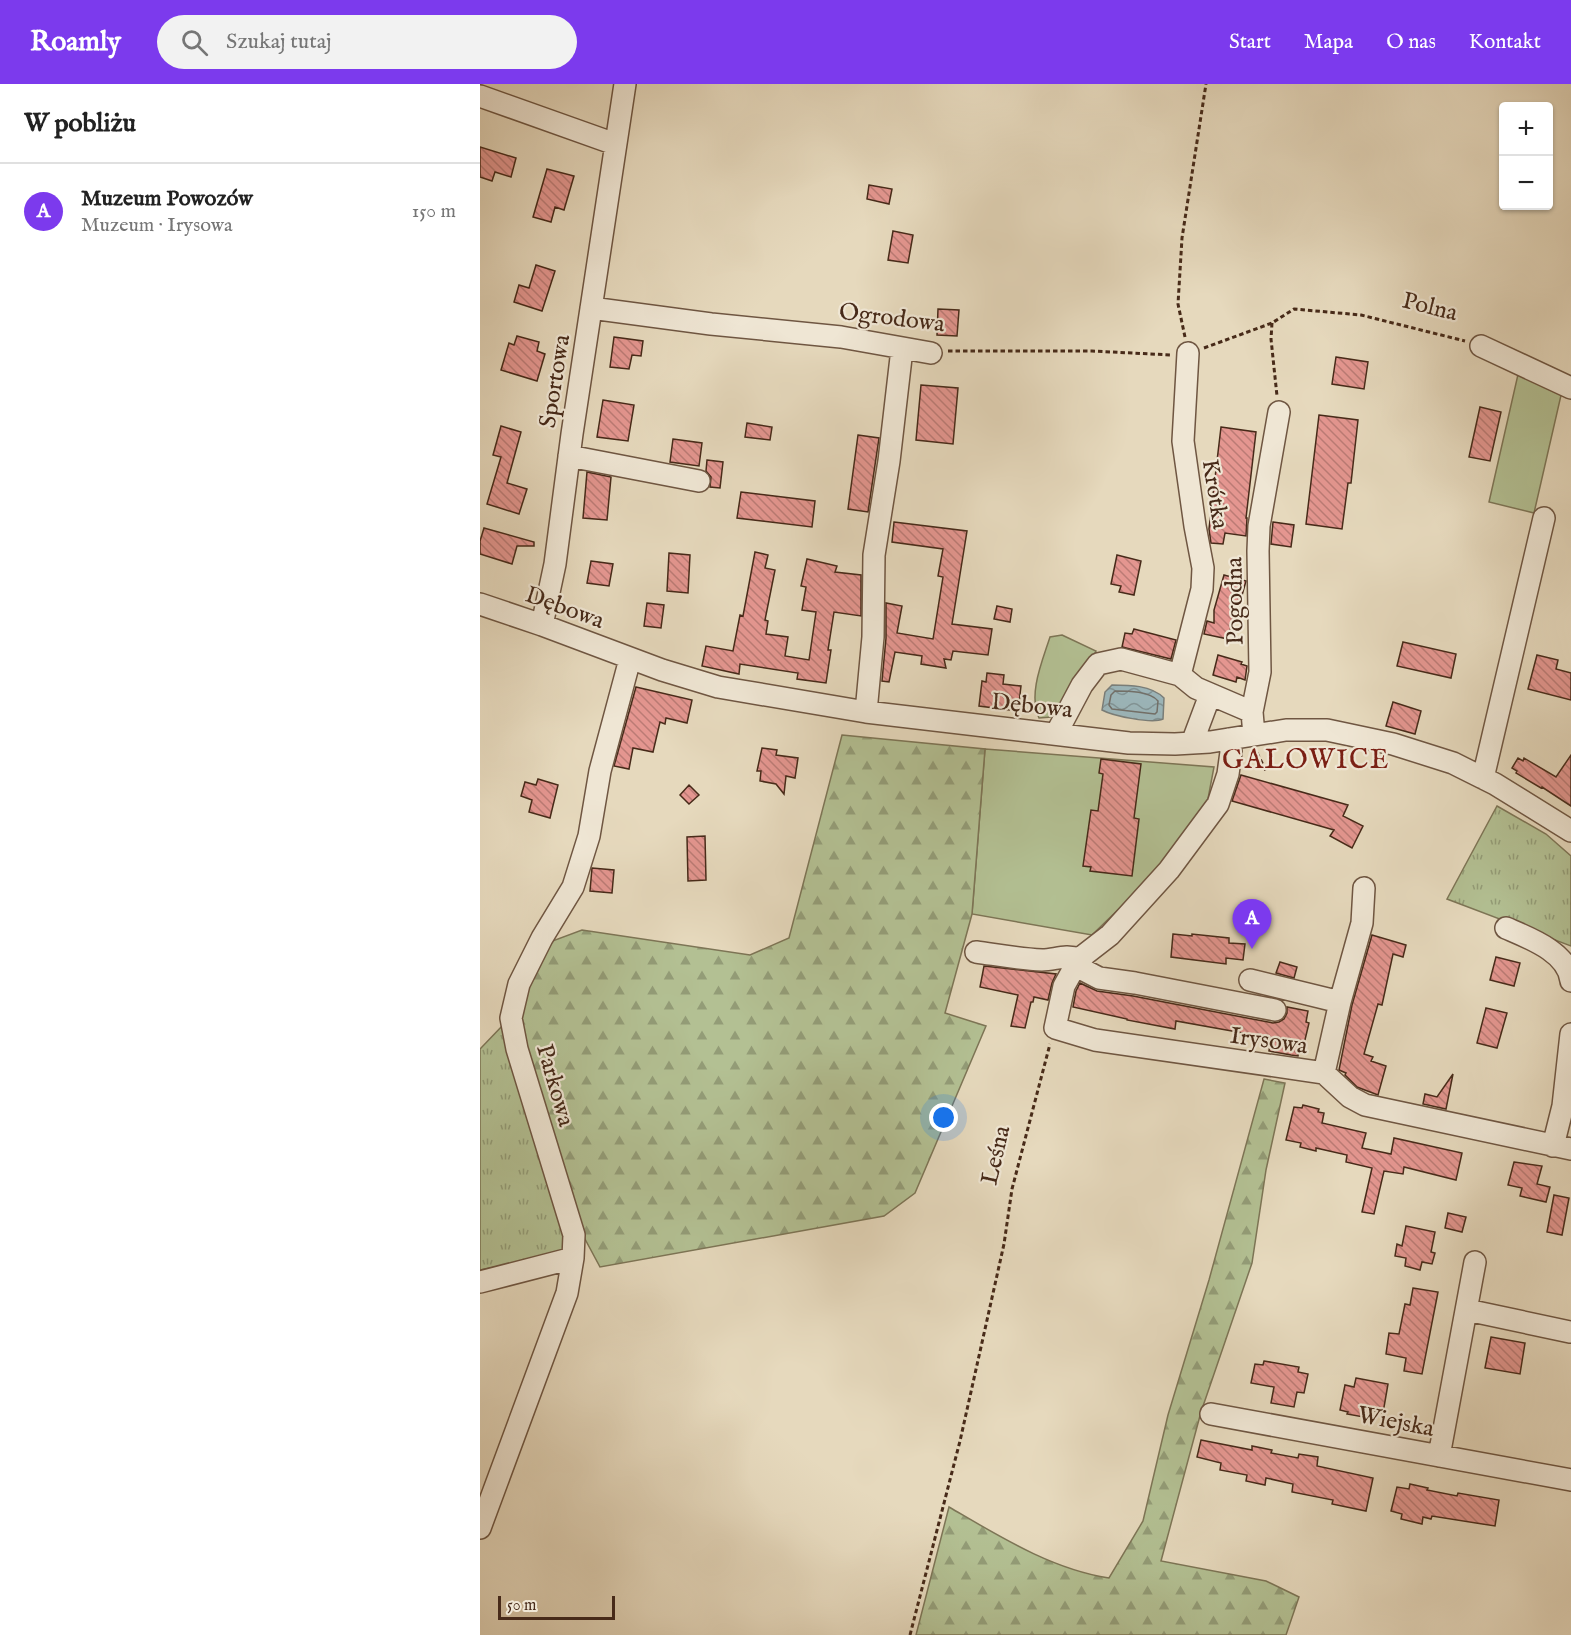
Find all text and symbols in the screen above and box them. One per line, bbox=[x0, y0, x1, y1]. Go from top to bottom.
search box bbox=[157, 15, 577, 69]
text: Roamly bbox=[30, 25, 121, 60]
icon: search bbox=[178, 26, 211, 59]
text: Szukaj tutaj bbox=[226, 28, 332, 56]
text: Start bbox=[1229, 29, 1271, 56]
text: Mapa bbox=[1304, 29, 1353, 56]
text: O nas bbox=[1386, 29, 1436, 56]
text: Kontakt bbox=[1469, 29, 1541, 56]
map controls bbox=[1499, 102, 1553, 210]
button: + bbox=[1499, 102, 1553, 156]
text: W pobliżu bbox=[24, 107, 136, 140]
button: − bbox=[1499, 156, 1553, 210]
text: Muzeum Powozów bbox=[81, 185, 253, 213]
text: A bbox=[37, 199, 50, 224]
text: 150 m bbox=[412, 199, 456, 224]
text: Muzeum · Irysowa bbox=[81, 213, 233, 238]
street label: Polna bbox=[1399, 286, 1461, 329]
street label: Ogrodowa bbox=[837, 297, 947, 340]
street label: Sportowa bbox=[533, 332, 578, 430]
street label: Krótka bbox=[1194, 457, 1235, 532]
street label: Pogodna bbox=[1219, 556, 1252, 645]
street label: Dębowa bbox=[521, 580, 609, 637]
street label: Dębowa bbox=[989, 687, 1075, 726]
district label: GALOWICE bbox=[1222, 744, 1390, 778]
pin: A bbox=[1232, 900, 1272, 949]
street label: Irysowa bbox=[1228, 1021, 1310, 1062]
street label: Parkowa bbox=[528, 1041, 581, 1131]
your location bbox=[929, 1103, 958, 1132]
street label: Leśna bbox=[975, 1122, 1018, 1188]
street label: Wiejska bbox=[1355, 1400, 1437, 1445]
scale bar bbox=[498, 1593, 615, 1620]
text: 50 m bbox=[507, 1596, 536, 1616]

